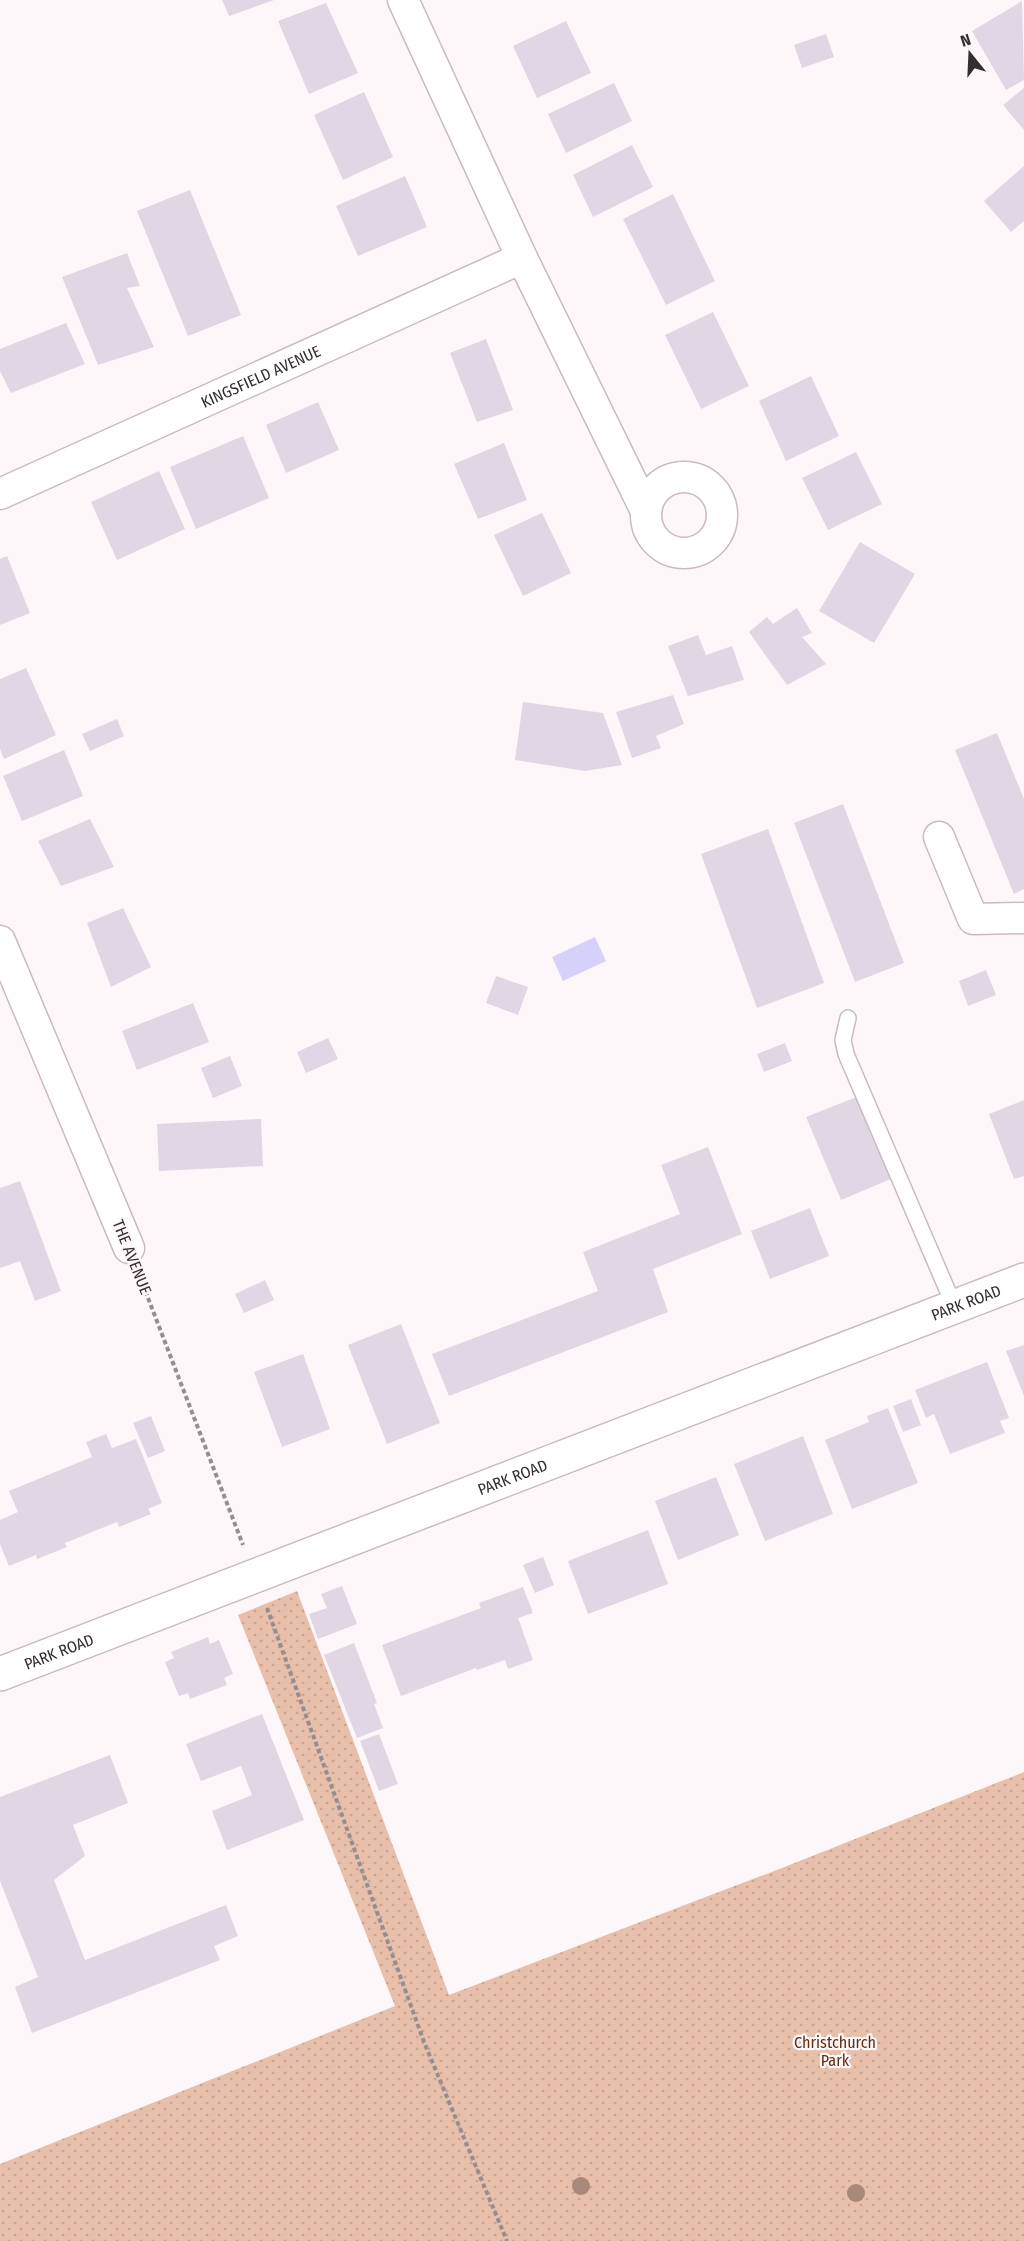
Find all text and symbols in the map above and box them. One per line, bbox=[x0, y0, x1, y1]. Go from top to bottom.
north arrow bbox=[940, 24, 1000, 84]
text: N bbox=[958, 30, 973, 51]
street label: KINGSFIELD AVENUE bbox=[198, 341, 323, 411]
street label: THE AVENUE bbox=[108, 1217, 156, 1297]
street label: PARK ROAD bbox=[928, 1280, 1003, 1324]
street label: PARK ROAD bbox=[475, 1455, 550, 1499]
street label: PARK ROAD bbox=[21, 1629, 96, 1673]
park label: Christchurch Park bbox=[794, 2033, 876, 2070]

